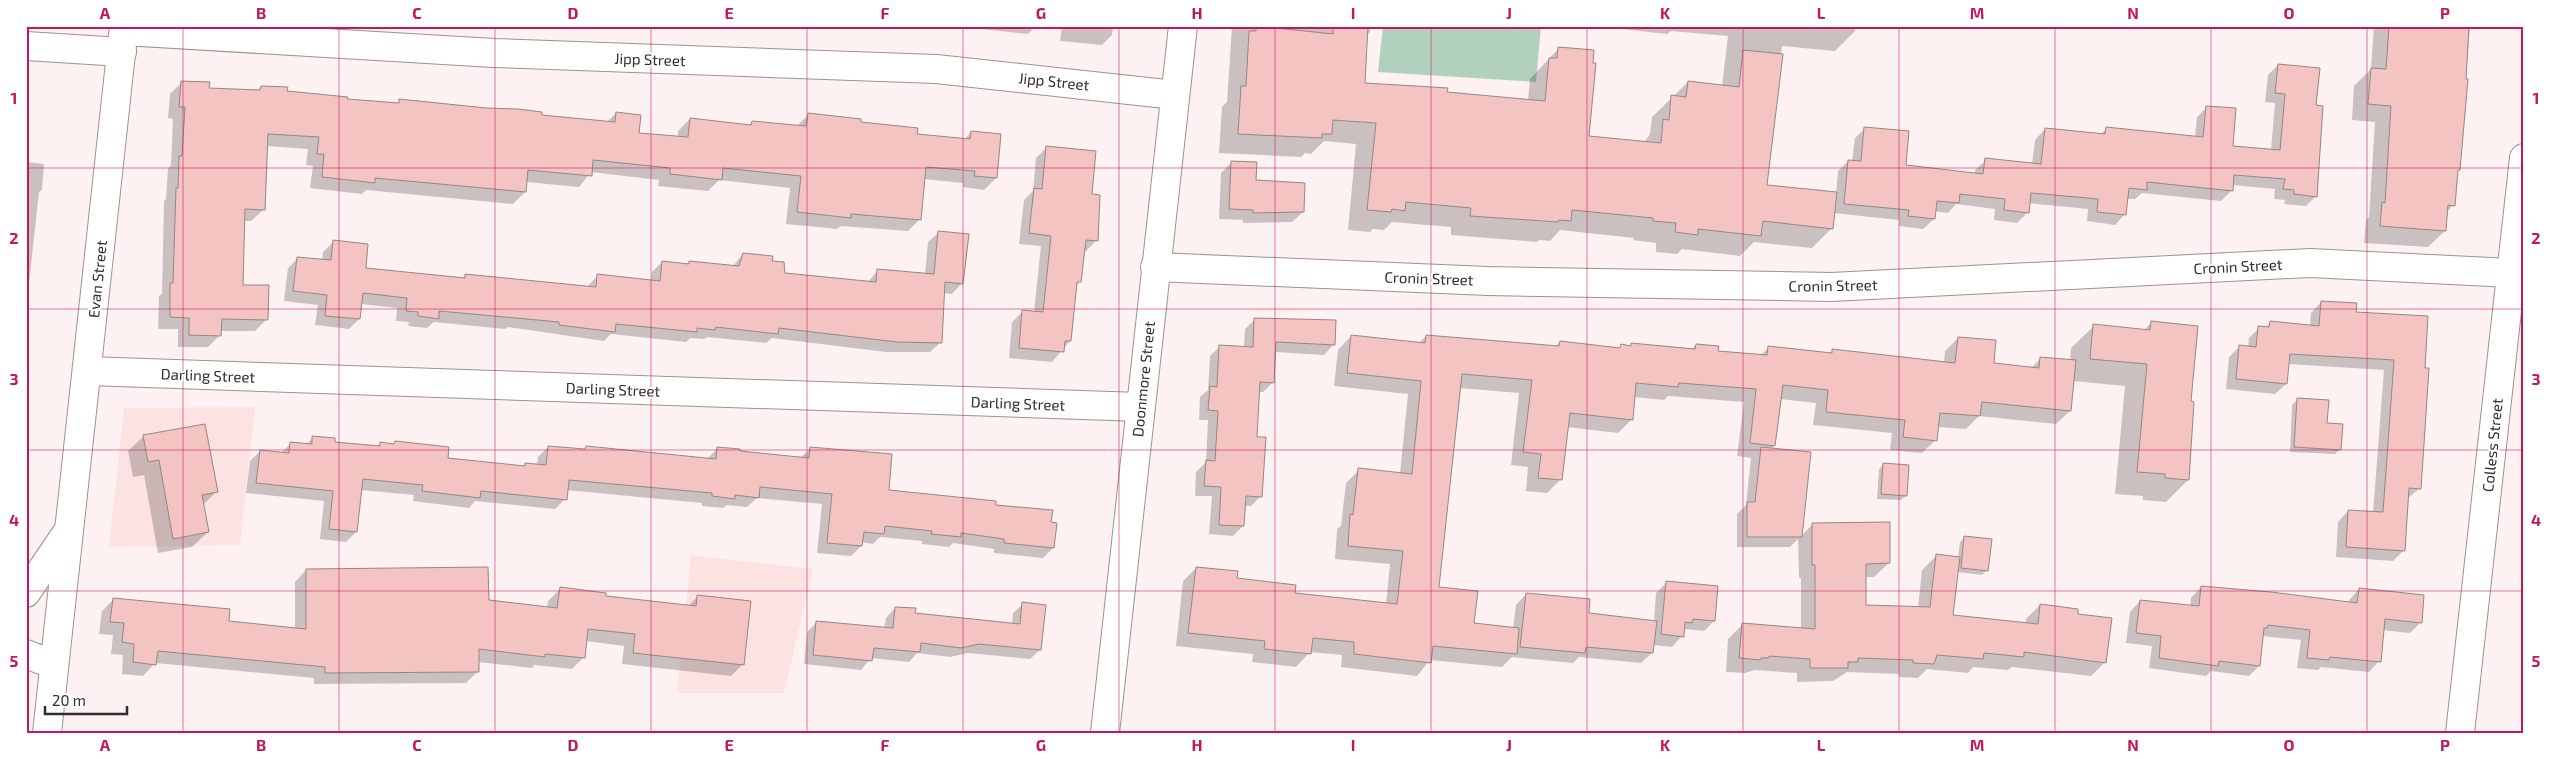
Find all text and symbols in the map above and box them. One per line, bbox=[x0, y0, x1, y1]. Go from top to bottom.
text: A bbox=[100, 3, 111, 22]
text: B bbox=[256, 3, 266, 22]
text: C bbox=[412, 3, 422, 22]
text: D bbox=[568, 3, 579, 22]
text: E bbox=[724, 3, 734, 22]
text: F bbox=[881, 3, 890, 22]
text: G bbox=[1036, 3, 1046, 22]
text: H bbox=[1191, 3, 1203, 22]
text: I bbox=[1351, 3, 1355, 22]
text: J bbox=[1506, 3, 1512, 22]
text: K bbox=[1660, 3, 1671, 22]
text: L bbox=[1817, 3, 1826, 22]
text: M bbox=[1970, 3, 1984, 22]
text: N bbox=[2127, 3, 2139, 22]
text: O bbox=[2283, 3, 2295, 22]
text: P bbox=[2440, 3, 2450, 22]
street label: Jipp Street bbox=[614, 49, 686, 69]
street label: Jipp Street bbox=[1018, 68, 1091, 94]
text: 1 bbox=[11, 88, 17, 107]
text: 1 bbox=[2533, 88, 2539, 107]
text: 2 bbox=[9, 228, 19, 247]
text: 2 bbox=[2531, 228, 2541, 247]
street label: Evan Street bbox=[84, 239, 110, 319]
street label: Cronin Street bbox=[2193, 255, 2283, 277]
street label: Cronin Street bbox=[1384, 267, 1474, 289]
street label: Cronin Street bbox=[1788, 275, 1878, 295]
street label: Doonmore Street bbox=[1128, 320, 1158, 438]
street label: Darling Street bbox=[160, 364, 256, 386]
text: 3 bbox=[9, 369, 19, 388]
text: 3 bbox=[2531, 369, 2541, 388]
street label: Darling Street bbox=[565, 378, 661, 400]
street label: Darling Street bbox=[970, 392, 1066, 414]
street label: Colless Street bbox=[2478, 397, 2506, 493]
text: 4 bbox=[9, 510, 19, 529]
text: 4 bbox=[2531, 510, 2541, 529]
text: 5 bbox=[10, 651, 19, 670]
text: 5 bbox=[2532, 651, 2541, 670]
scale bar bbox=[45, 684, 128, 716]
text: 20 m bbox=[52, 691, 86, 709]
text: A bbox=[100, 735, 111, 754]
text: B bbox=[256, 735, 266, 754]
text: C bbox=[412, 735, 422, 754]
text: D bbox=[568, 735, 579, 754]
text: E bbox=[724, 735, 734, 754]
text: F bbox=[881, 735, 890, 754]
text: G bbox=[1036, 735, 1046, 754]
text: H bbox=[1191, 735, 1203, 754]
text: I bbox=[1351, 735, 1355, 754]
text: J bbox=[1506, 735, 1512, 754]
text: K bbox=[1660, 735, 1671, 754]
text: L bbox=[1817, 735, 1826, 754]
text: M bbox=[1970, 735, 1984, 754]
text: N bbox=[2127, 735, 2139, 754]
text: O bbox=[2283, 735, 2295, 754]
text: P bbox=[2440, 735, 2450, 754]

